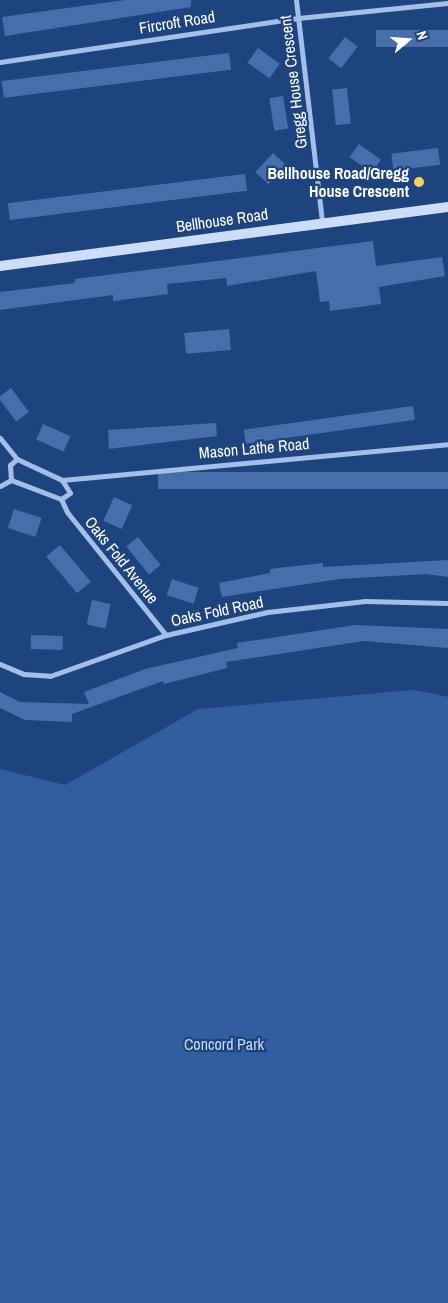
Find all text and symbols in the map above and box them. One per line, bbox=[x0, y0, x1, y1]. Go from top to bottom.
street label: Fircroft Road bbox=[138, 7, 216, 37]
street label: Gregg House Crescent bbox=[275, 14, 311, 150]
north arrow bbox=[383, 15, 433, 65]
text: N bbox=[412, 29, 432, 42]
place label: Bellhouse Road/Gregg House Crescent bbox=[268, 163, 409, 201]
marker: Bellhouse Road/Gregg House Crescent bbox=[413, 176, 425, 188]
street label: Bellhouse Road bbox=[175, 204, 269, 236]
street label: Mason Lathe Road bbox=[198, 434, 310, 462]
street label: Oaks Fold Avenue bbox=[81, 512, 163, 608]
street label: Oaks Fold Road bbox=[169, 592, 265, 630]
park label: Concord Park bbox=[184, 1034, 264, 1054]

